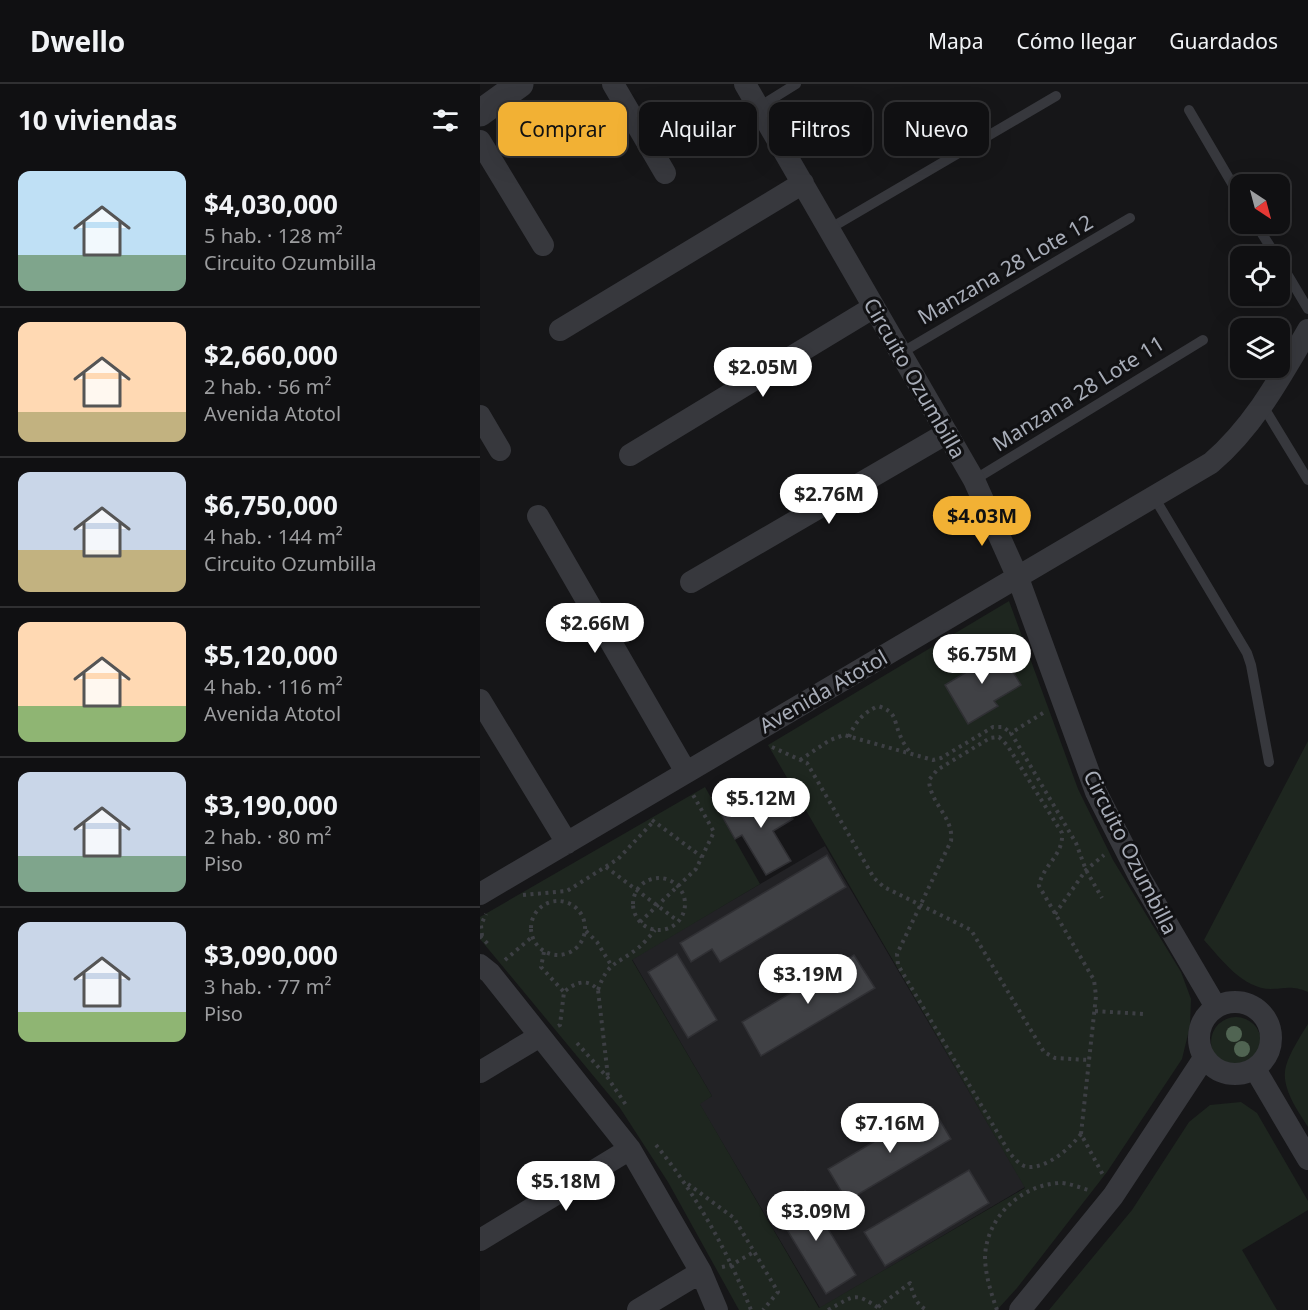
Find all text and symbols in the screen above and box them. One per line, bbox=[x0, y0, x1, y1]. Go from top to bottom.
text: Dwello bbox=[30, 22, 125, 60]
text: Mapa bbox=[928, 27, 983, 55]
text: Cómo llegar bbox=[1016, 27, 1136, 55]
text: Guardados bbox=[1169, 27, 1278, 55]
text: 10 viviendas bbox=[18, 102, 177, 138]
chip: Comprar bbox=[498, 102, 627, 156]
chip: Alquilar bbox=[639, 102, 757, 156]
chip: Filtros bbox=[769, 102, 872, 156]
chip: Nuevo bbox=[884, 102, 989, 156]
icon: filters bbox=[429, 104, 462, 137]
north arrow bbox=[1230, 174, 1290, 234]
map controls bbox=[1230, 174, 1290, 378]
text: $4,030,000 bbox=[204, 186, 338, 222]
icon: home bbox=[66, 195, 138, 267]
street label: Manzana 28 Lote 12 bbox=[912, 207, 1098, 331]
text: 5 hab. · 128 m² bbox=[204, 222, 343, 249]
button: locate bbox=[1230, 246, 1290, 306]
text: Circuito Ozumbilla bbox=[204, 249, 376, 276]
street label: Circuito Ozumbilla bbox=[858, 293, 972, 463]
button: layers bbox=[1230, 318, 1290, 378]
street label: Manzana 28 Lote 11 bbox=[987, 329, 1169, 457]
text: $2,660,000 bbox=[204, 337, 338, 373]
icon: home bbox=[66, 346, 138, 418]
pin: $2.05M bbox=[714, 347, 812, 398]
text: $2.05M bbox=[728, 353, 798, 380]
text: 2 hab. · 56 m² bbox=[204, 373, 331, 400]
text: Avenida Atotol bbox=[204, 400, 341, 427]
pin: $2.76M bbox=[780, 474, 878, 525]
text: $2.76M bbox=[794, 480, 864, 507]
text: $6,750,000 bbox=[204, 487, 338, 523]
icon: home bbox=[66, 496, 138, 568]
pin: $4.03M bbox=[933, 496, 1031, 547]
text: $4.03M bbox=[947, 502, 1017, 529]
text: 4 hab. · 144 m² bbox=[204, 523, 343, 550]
text: Circuito Ozumbilla bbox=[204, 550, 376, 577]
pin: $2.66M bbox=[546, 603, 644, 654]
text: $2.66M bbox=[560, 609, 630, 636]
pin: $6.75M bbox=[933, 634, 1031, 685]
text: $5,120,000 bbox=[204, 637, 338, 673]
text: $6.75M bbox=[947, 640, 1017, 667]
street label: Avenida Atotol bbox=[754, 643, 892, 739]
icon: home bbox=[66, 646, 138, 718]
text: 4 hab. · 116 m² bbox=[204, 673, 343, 700]
text: Avenida Atotol bbox=[204, 700, 341, 727]
street label: Circuito Ozumbilla bbox=[1077, 765, 1185, 939]
pin: $5.12M bbox=[712, 778, 810, 829]
text: $5.12M bbox=[726, 784, 796, 811]
text: $3,190,000 bbox=[204, 787, 338, 823]
icon: home bbox=[66, 796, 138, 868]
text: 2 hab. · 80 m² bbox=[204, 823, 331, 850]
text: Piso bbox=[204, 850, 243, 877]
text: $3,090,000 bbox=[204, 937, 338, 973]
icon: home bbox=[66, 946, 138, 1018]
pin: $3.19M bbox=[759, 954, 857, 1005]
text: $3.19M bbox=[773, 960, 843, 987]
text: 3 hab. · 77 m² bbox=[204, 973, 331, 1000]
text: Piso bbox=[204, 1000, 243, 1027]
pin: $7.16M bbox=[841, 1103, 939, 1154]
text: $7.16M bbox=[855, 1109, 925, 1136]
pin: $5.18M bbox=[517, 1161, 615, 1212]
text: $5.18M bbox=[531, 1167, 601, 1194]
pin: $3.09M bbox=[767, 1191, 865, 1242]
text: $3.09M bbox=[781, 1197, 851, 1224]

